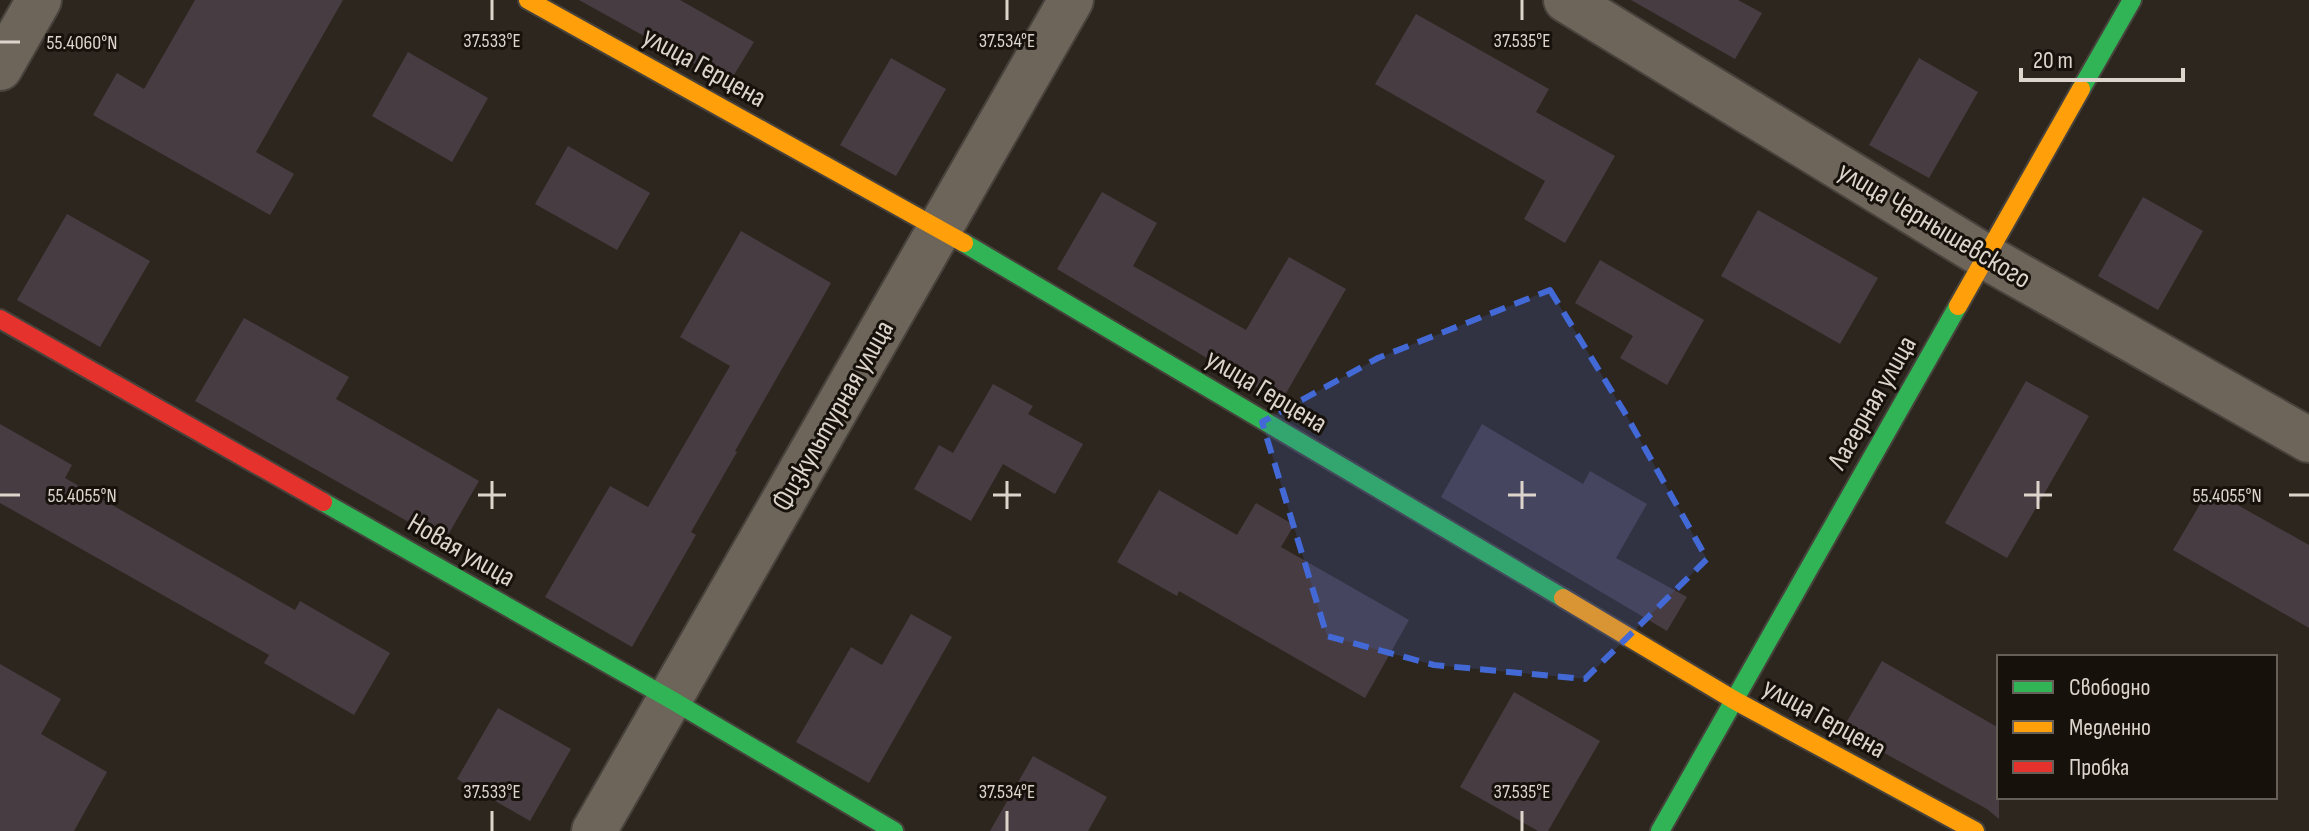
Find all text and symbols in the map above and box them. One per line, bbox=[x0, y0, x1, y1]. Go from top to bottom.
street label: улица Герцена bbox=[637, 20, 772, 115]
text: 37.533°E bbox=[463, 29, 521, 53]
text: 37.534°E bbox=[979, 29, 1035, 53]
text: 37.535°E bbox=[1494, 29, 1550, 53]
text: 55.4060°N bbox=[47, 31, 117, 55]
scale bar bbox=[2021, 32, 2183, 82]
text: 20 m bbox=[2033, 46, 2073, 75]
street label: улица Чернышевского bbox=[1832, 155, 2037, 296]
street label: Физкультурная улица bbox=[765, 315, 901, 517]
street label: Лагерная улица bbox=[1820, 330, 1924, 476]
street label: улица Герцена bbox=[1200, 342, 1333, 440]
text: 55.4055°N bbox=[47, 484, 117, 508]
text: 55.4055°N bbox=[2192, 484, 2262, 508]
street label: Новая улица bbox=[402, 506, 521, 594]
legend bbox=[1997, 655, 2277, 799]
street label: улица Герцена bbox=[1757, 671, 1892, 766]
text: Свободно bbox=[2069, 673, 2150, 702]
text: Медленно bbox=[2069, 713, 2151, 742]
text: Пробка bbox=[2069, 753, 2129, 782]
text: 37.533°E bbox=[463, 780, 521, 804]
text: 37.534°E bbox=[979, 780, 1035, 804]
text: 37.535°E bbox=[1494, 780, 1550, 804]

